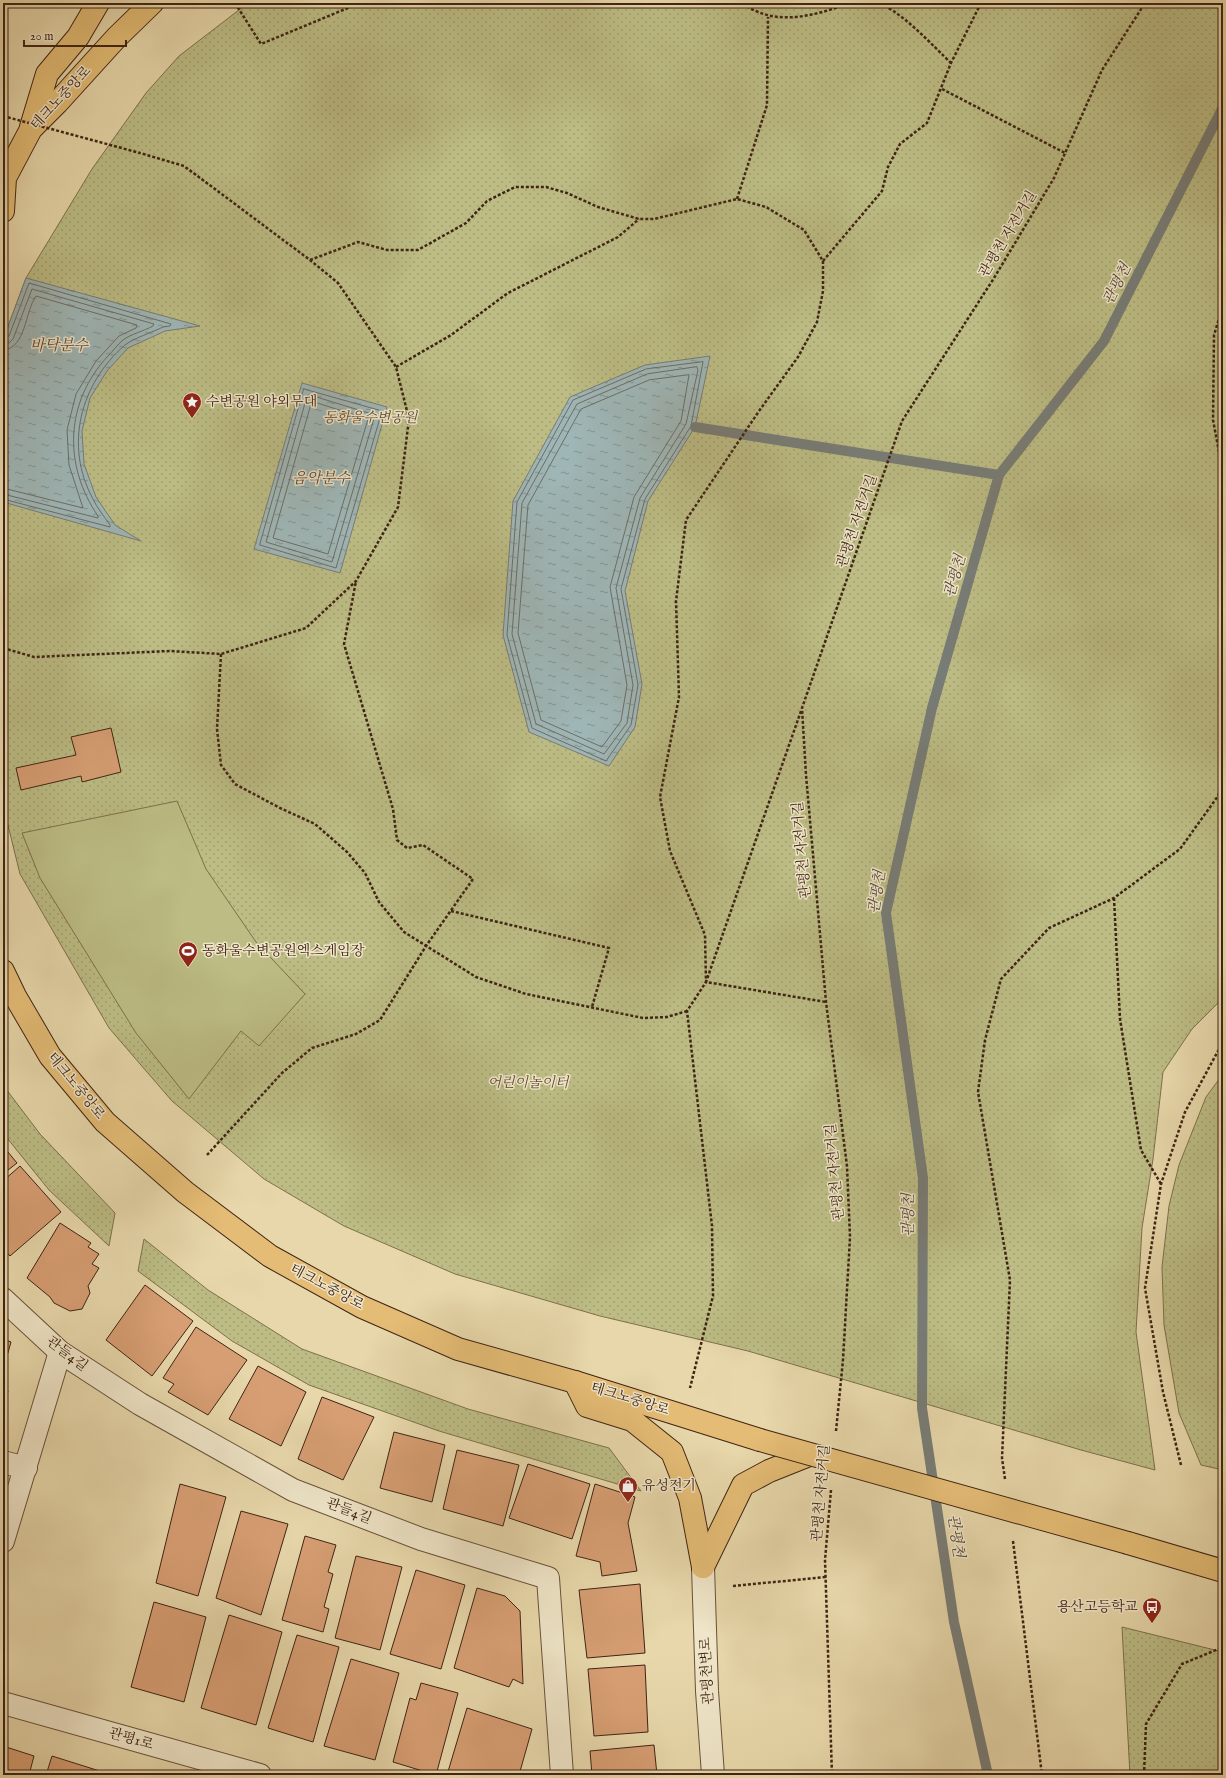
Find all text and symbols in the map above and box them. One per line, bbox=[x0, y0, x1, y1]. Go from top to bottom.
scale bar bbox=[24, 22, 126, 48]
text: 20 m bbox=[30, 29, 53, 44]
street label: 테크노중앙로 bbox=[27, 62, 96, 134]
street label: 관평천 자전거길 bbox=[975, 187, 1041, 281]
water label: 관평천 bbox=[1099, 259, 1136, 308]
water label: 바닥분수 bbox=[30, 336, 89, 355]
place icon: 수변공원 야외무대 bbox=[181, 391, 203, 419]
place label: 수변공원 야외무대 bbox=[206, 393, 317, 411]
park label: 동화울수변공원 bbox=[323, 409, 419, 427]
water label: 음악분수 bbox=[292, 469, 351, 488]
street label: 관평천 자전거길 bbox=[833, 472, 881, 570]
water label: 관평천 bbox=[940, 551, 971, 600]
street label: 관평천 자전거길 bbox=[789, 801, 815, 899]
water label: 관평천 bbox=[864, 868, 890, 915]
sports icon: 동화울수변공원엑스게임장 bbox=[177, 940, 199, 968]
place label: 동화울수변공원엑스게임장 bbox=[202, 942, 365, 960]
street label: 테크노중앙로 bbox=[43, 1049, 109, 1124]
park label: 어린이놀이터 bbox=[487, 1074, 570, 1092]
street label: 관평천 자전거길 bbox=[822, 1123, 848, 1221]
water label: 관평천 bbox=[899, 1192, 918, 1237]
street label: 테크노중앙로 bbox=[287, 1260, 367, 1314]
street label: 관들4길 bbox=[43, 1333, 91, 1375]
street label: 테크노중앙로 bbox=[589, 1379, 672, 1420]
street label: 관평천 자전거길 bbox=[808, 1444, 834, 1542]
shop icon: 유성전기 bbox=[617, 1475, 639, 1503]
place label: 유성전기 bbox=[642, 1477, 696, 1495]
street label: 관들4길 bbox=[324, 1494, 374, 1528]
water label: 관평천 bbox=[944, 1513, 969, 1560]
bus stop icon: 용산고등학교 bbox=[1141, 1596, 1163, 1624]
place label: 용산고등학교 bbox=[1057, 1598, 1138, 1616]
street label: 관평천변로 bbox=[696, 1636, 718, 1705]
street label: 관평1로 bbox=[107, 1724, 156, 1754]

